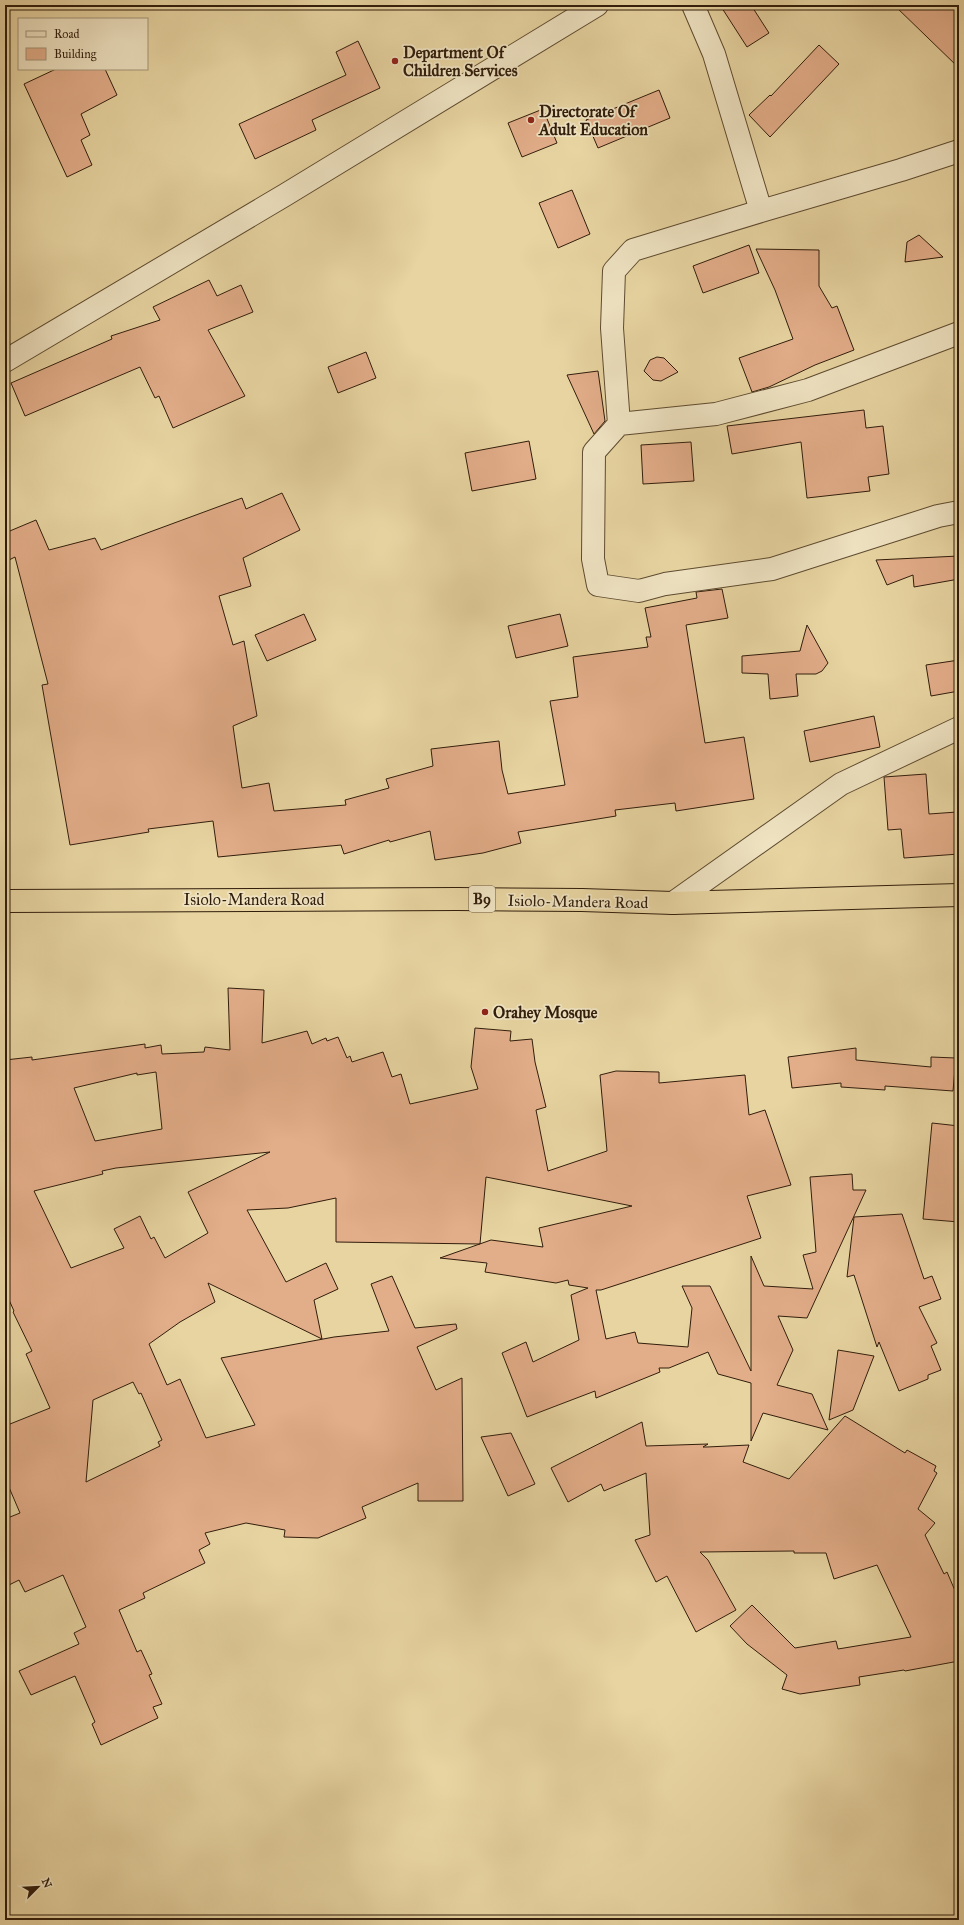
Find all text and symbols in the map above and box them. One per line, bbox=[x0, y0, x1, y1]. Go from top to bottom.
legend bbox=[18, 18, 148, 70]
text: Road bbox=[54, 27, 80, 41]
place label: Department Of Children Services bbox=[403, 43, 518, 80]
text: Building bbox=[54, 47, 97, 62]
marker: Department Of Children Services bbox=[390, 56, 400, 66]
place label: Directorate Of Adult Education bbox=[538, 102, 648, 139]
marker: Directorate Of Adult Education bbox=[526, 115, 536, 125]
road number: B9 bbox=[469, 886, 495, 912]
street label: Isiolo-Mandera Road bbox=[184, 890, 324, 909]
street label: Isiolo-Mandera Road bbox=[507, 891, 649, 912]
place label: Orahey Mosque bbox=[493, 1003, 598, 1023]
marker: Orahey Mosque bbox=[480, 1007, 490, 1017]
north arrow bbox=[18, 1867, 58, 1907]
text: N bbox=[39, 1876, 55, 1891]

